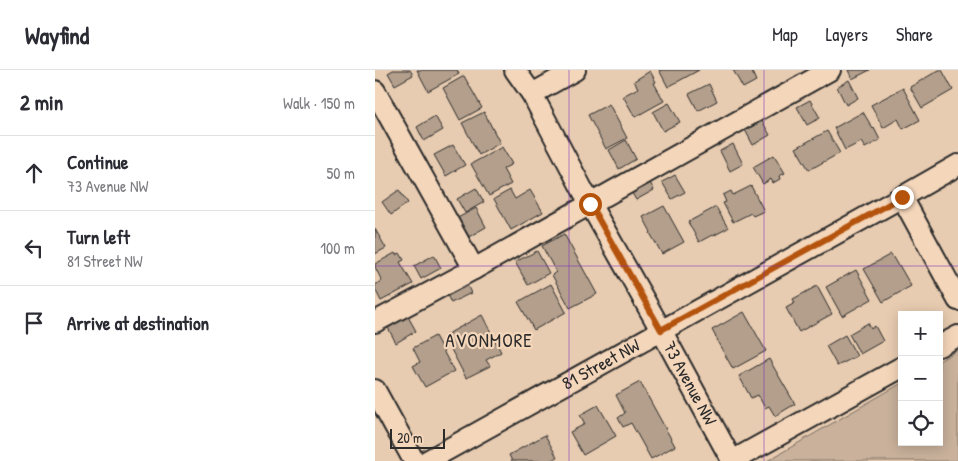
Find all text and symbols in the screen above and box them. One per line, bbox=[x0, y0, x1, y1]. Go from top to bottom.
text: Wayfind bbox=[25, 19, 89, 51]
text: Map bbox=[772, 22, 798, 47]
text: Layers bbox=[826, 22, 868, 47]
text: Share bbox=[896, 22, 933, 47]
text: 2 min bbox=[20, 88, 63, 117]
text: Walk · 150 m bbox=[283, 92, 355, 114]
text: Continue bbox=[67, 149, 128, 175]
icon: ahead bbox=[20, 159, 48, 187]
text: 50 m bbox=[327, 162, 355, 184]
text: 73 Avenue NW bbox=[67, 175, 148, 197]
route end bbox=[891, 186, 914, 209]
route start bbox=[579, 193, 602, 216]
text: Turn left bbox=[67, 224, 130, 250]
icon: left bbox=[20, 234, 48, 262]
text: 100 m bbox=[320, 237, 355, 259]
text: 81 Street NW bbox=[67, 250, 143, 272]
icon: arrive bbox=[20, 309, 48, 337]
text: Arrive at destination bbox=[67, 310, 209, 336]
map controls bbox=[898, 311, 943, 446]
button: + bbox=[898, 311, 943, 356]
district label: AVONMORE bbox=[445, 327, 533, 353]
street label: 81 Street NW bbox=[557, 332, 644, 396]
street label: 73 Avenue NW bbox=[657, 337, 723, 429]
button: − bbox=[898, 356, 943, 401]
button: locate bbox=[898, 401, 943, 446]
scale bar bbox=[390, 426, 445, 449]
text: 20 m bbox=[397, 428, 423, 447]

